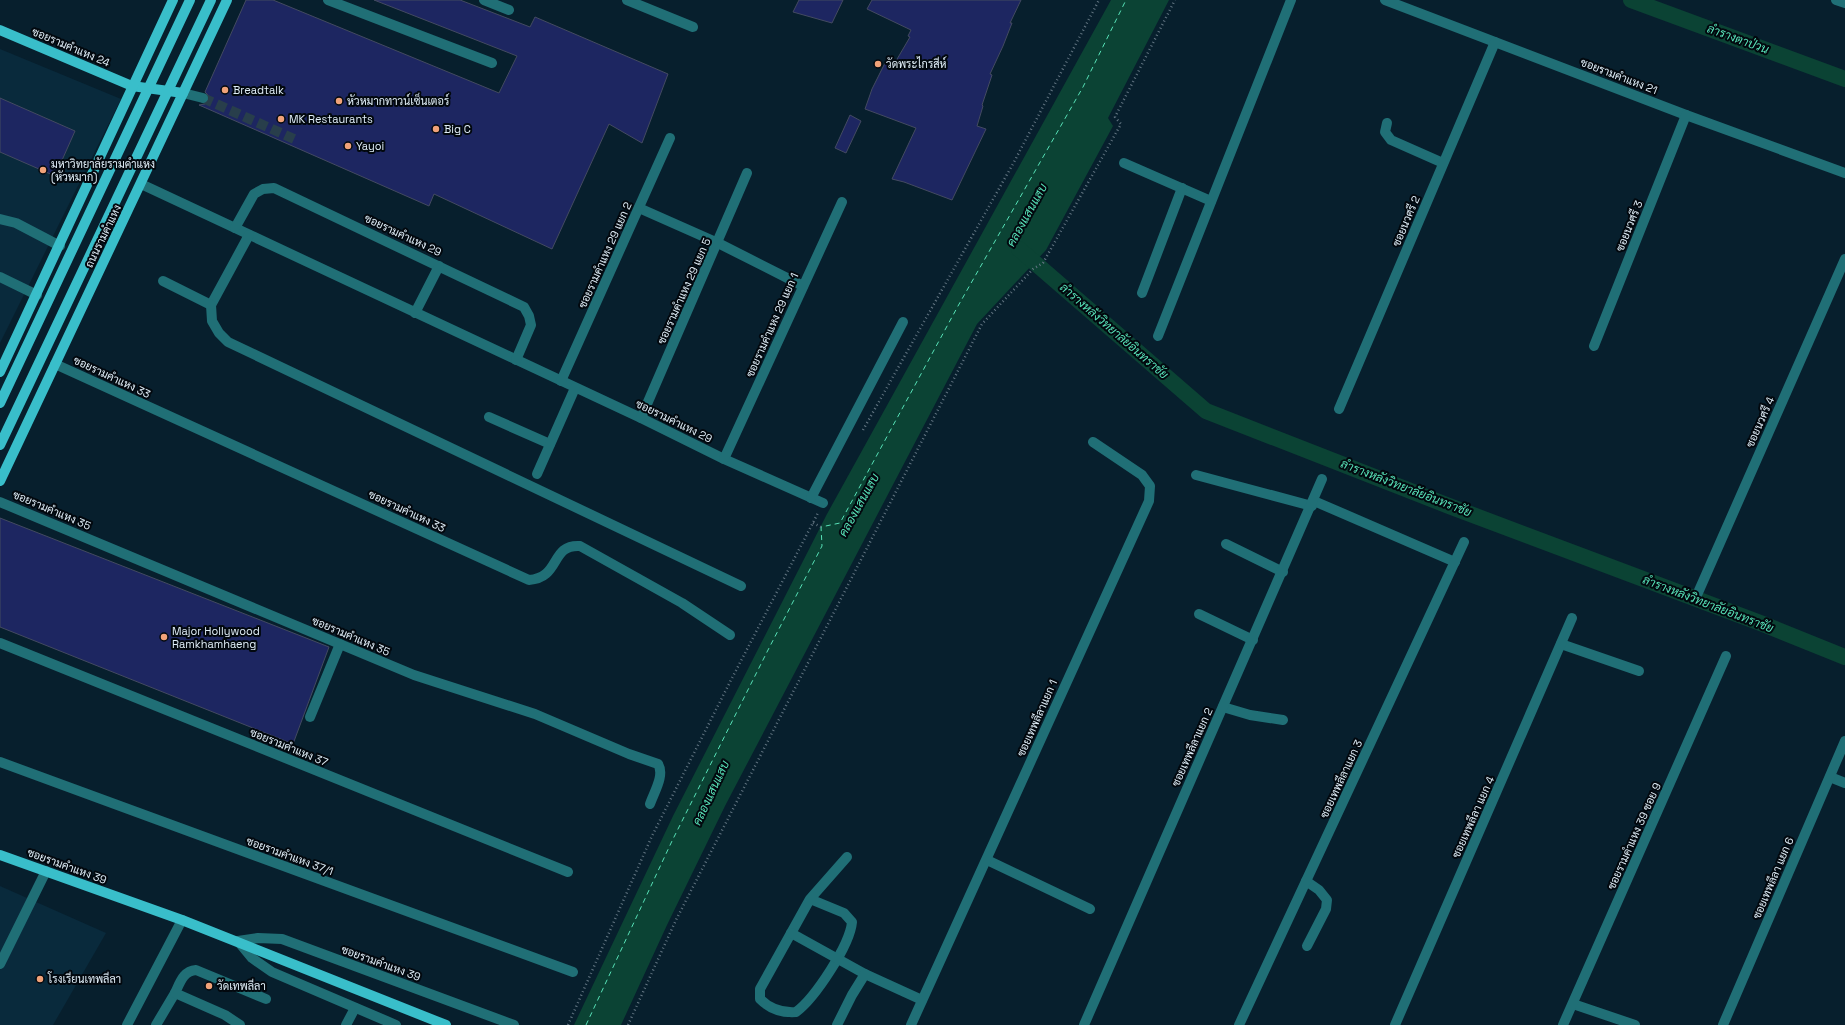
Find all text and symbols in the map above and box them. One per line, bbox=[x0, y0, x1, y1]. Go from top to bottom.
water label: ลำรางตาป่วน bbox=[1705, 20, 1771, 58]
street label: ซอยรามคำแหง 24 bbox=[30, 24, 112, 70]
street label: ซอยรามคำแหง 21 bbox=[1579, 55, 1659, 97]
place label: วัดพระไกรสีห์ bbox=[886, 56, 947, 71]
marker: วัดพระไกรสีห์ bbox=[873, 59, 883, 69]
place label: Breadtalk bbox=[233, 83, 284, 97]
marker: Breadtalk bbox=[220, 85, 230, 95]
place label: หัวหมากทาวน์เซ็นเตอร์ bbox=[347, 92, 449, 108]
marker: หัวหมากทาวน์เซ็นเตอร์ bbox=[334, 96, 344, 106]
place label: MK Restaurants bbox=[289, 112, 373, 126]
marker: MK Restaurants bbox=[276, 114, 286, 124]
place label: Big C bbox=[444, 122, 471, 136]
marker: Big C bbox=[431, 124, 441, 134]
place label: Yayoi bbox=[356, 139, 385, 153]
marker: Yayoi bbox=[343, 141, 353, 151]
place label: มหาวิทยาลัยรามคำแหง (หัวหมาก) bbox=[51, 157, 155, 184]
marker: มหาวิทยาลัยรามคำแหง (หัวหมาก) bbox=[38, 165, 48, 175]
water label: คลองแสนแสบ bbox=[1003, 180, 1051, 249]
street label: ซอยนวศรี 2 bbox=[1388, 193, 1423, 248]
street label: ซอยนวศรี 3 bbox=[1612, 198, 1646, 253]
street label: ซอยรามคำแหง 29 แยก 2 bbox=[575, 199, 635, 310]
street label: ถนนรามคำแหง bbox=[82, 202, 124, 270]
street label: ซอยรามคำแหง 29 bbox=[362, 211, 444, 259]
street label: ซอยรามคำแหง 29 แยก 5 bbox=[654, 235, 714, 346]
street label: ซอยรามคำแหง 29 แยก 1 bbox=[743, 271, 801, 379]
water label: ลำรางหลังวิทยาลัยอินทราชัย bbox=[1056, 279, 1172, 383]
street label: ซอยรามคำแหง 33 bbox=[71, 353, 153, 401]
street label: ซอยนวศรี 4 bbox=[1742, 394, 1777, 449]
street label: ซอยรามคำแหง 29 bbox=[633, 396, 715, 446]
water label: ลำรางหลังวิทยาลัยอินทราชัย bbox=[1338, 456, 1474, 520]
water label: คลองแสนแสบ bbox=[835, 470, 883, 539]
street label: ซอยรามคำแหง 35 bbox=[11, 487, 93, 533]
street label: ซอยรามคำแหง 33 bbox=[366, 487, 448, 535]
water label: ลำรางหลังวิทยาลัยอินทราชัย bbox=[1640, 572, 1776, 636]
street label: ซอยรามคำแหง 35 bbox=[310, 613, 392, 659]
place label: Major Hollywood Ramkhamhaeng bbox=[172, 624, 260, 651]
marker: Major Hollywood Ramkhamhaeng bbox=[159, 632, 169, 642]
street label: ซอยเทพลีลาแยก 1 bbox=[1013, 677, 1060, 759]
street label: ซอยเทพลีลาแยก 2 bbox=[1167, 705, 1216, 789]
street label: ซอยรามคำแหง 37 bbox=[248, 725, 330, 769]
street label: ซอยเทพลีลาแยก 3 bbox=[1316, 737, 1365, 820]
water label: คลองแสนแสบ bbox=[689, 758, 733, 828]
street label: ซอยเทพลีลา แยก 4 bbox=[1448, 774, 1497, 860]
street label: ซอยรามคำแหง 39 ซอย 9 bbox=[1604, 780, 1664, 892]
street label: ซอยรามคำแหง 37/1 bbox=[245, 834, 335, 878]
street label: ซอยเทพลีลา แยก 6 bbox=[1749, 834, 1797, 921]
street label: ซอยรามคำแหง 39 bbox=[25, 845, 109, 887]
street label: ซอยรามคำแหง 39 bbox=[339, 942, 423, 984]
place label: โรงเรียนเทพลีลา bbox=[47, 971, 121, 986]
marker: โรงเรียนเทพลีลา bbox=[35, 974, 45, 984]
place label: วัดเทพลีลา bbox=[217, 978, 266, 993]
marker: วัดเทพลีลา bbox=[204, 981, 214, 991]

